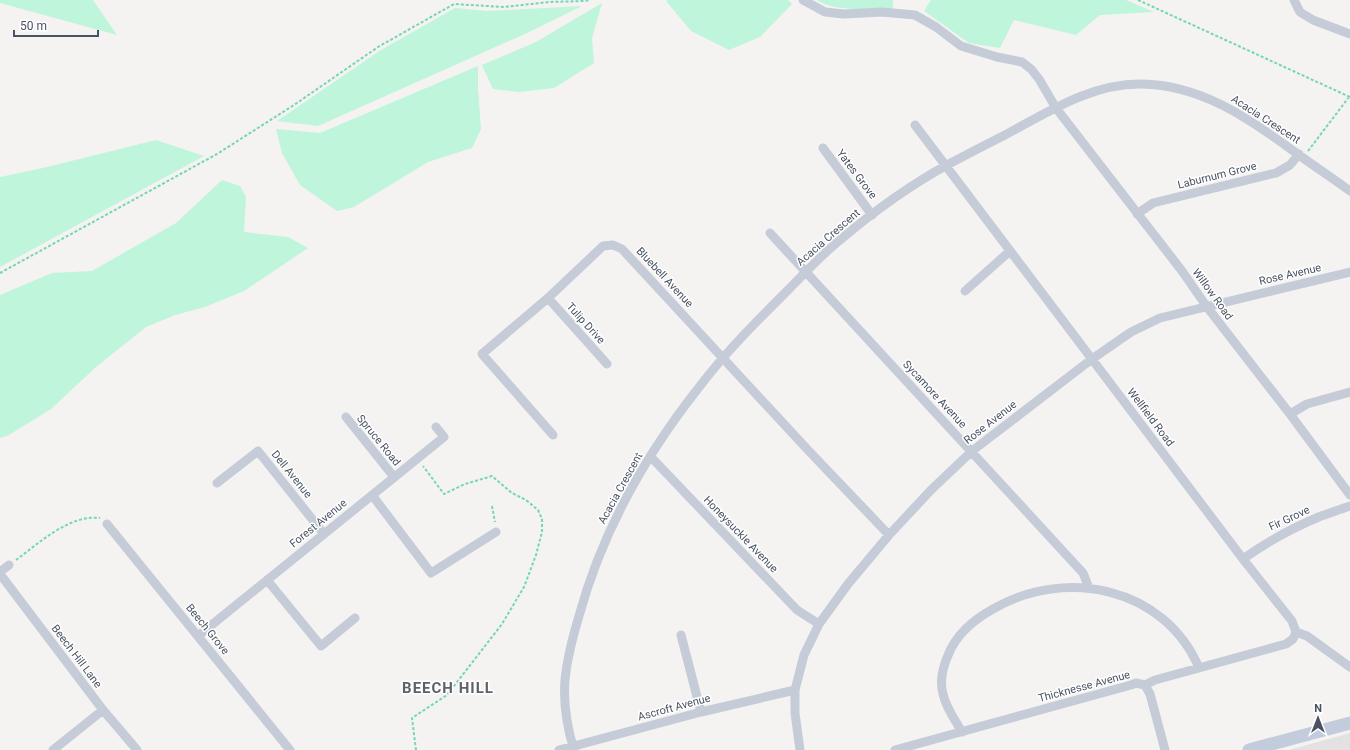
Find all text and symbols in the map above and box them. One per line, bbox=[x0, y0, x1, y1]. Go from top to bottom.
scale bar bbox=[14, 12, 98, 38]
text: 50 m bbox=[20, 19, 47, 33]
street label: Acacia Crescent bbox=[1229, 92, 1303, 147]
street label: Yates Grove bbox=[834, 147, 879, 202]
street label: Laburnum Grove bbox=[1176, 159, 1258, 192]
street label: Acacia Crescent bbox=[794, 206, 863, 268]
street label: Bluebell Avenue bbox=[633, 245, 696, 310]
street label: Rose Avenue bbox=[1258, 261, 1323, 288]
street label: Willow Road bbox=[1190, 266, 1236, 323]
street label: Tulip Drive bbox=[564, 300, 608, 347]
street label: Sycamore Avenue bbox=[900, 358, 969, 431]
street label: Wellfield Road bbox=[1124, 386, 1177, 449]
street label: Rose Avenue bbox=[961, 398, 1019, 447]
street label: Spruce Road bbox=[354, 412, 403, 469]
street label: Dell Avenue bbox=[269, 448, 315, 501]
street label: Acacia Crescent bbox=[595, 450, 646, 526]
street label: Honeysuckle Avenue bbox=[701, 493, 781, 575]
street label: Forest Avenue bbox=[287, 496, 350, 550]
street label: Fir Grove bbox=[1267, 503, 1312, 534]
street label: Beech Grove bbox=[183, 601, 232, 657]
street label: Beech Hill Lane bbox=[49, 622, 105, 690]
street label: Thicknesse Avenue bbox=[1037, 668, 1132, 705]
district label: BEECH HILL bbox=[402, 679, 494, 697]
street label: Ascroft Avenue bbox=[636, 692, 712, 723]
north arrow bbox=[1298, 698, 1338, 738]
text: N bbox=[1314, 702, 1322, 715]

